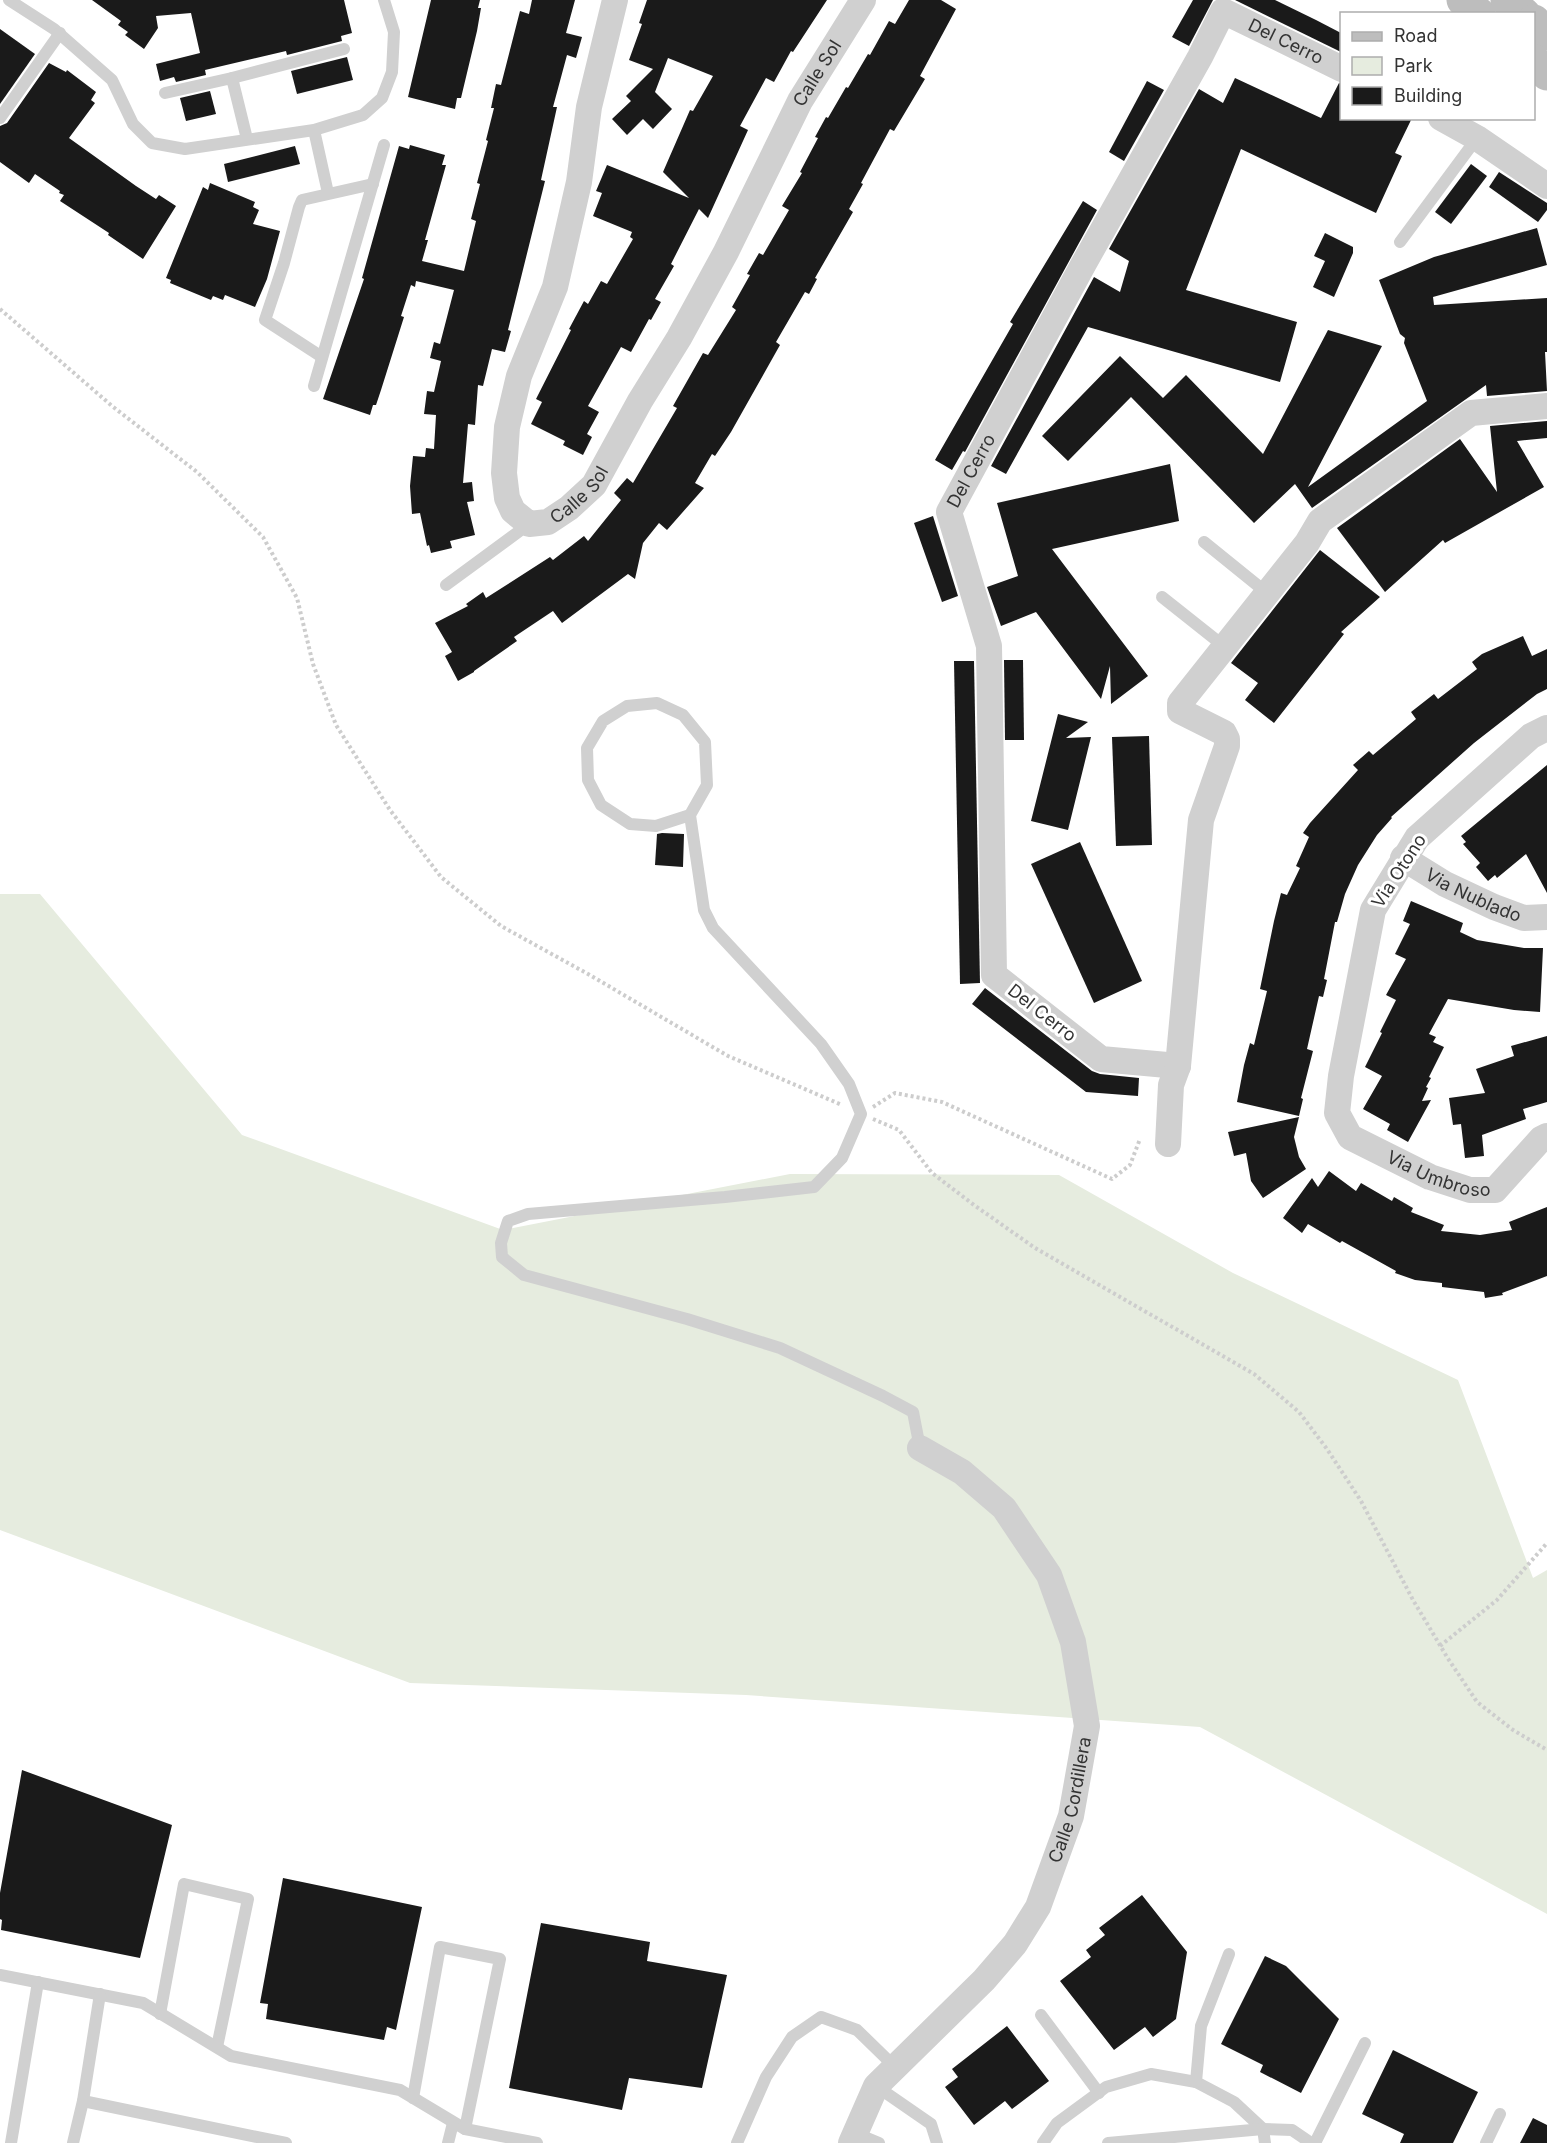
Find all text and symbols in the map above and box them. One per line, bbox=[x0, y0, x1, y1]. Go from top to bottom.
legend bbox=[1340, 12, 1535, 120]
street label: Del Cerro bbox=[1245, 14, 1327, 68]
text: Road bbox=[1394, 25, 1437, 46]
street label: Calle Sol bbox=[788, 36, 845, 110]
text: Park bbox=[1394, 55, 1433, 76]
text: Building bbox=[1394, 85, 1462, 106]
street label: Del Cerro bbox=[942, 430, 999, 511]
street label: Calle Sol bbox=[546, 462, 612, 528]
street label: Via Otono bbox=[1367, 830, 1430, 912]
street label: Via Nublado bbox=[1422, 864, 1524, 926]
street label: Del Cerro bbox=[1004, 979, 1081, 1046]
street label: Via Umbroso bbox=[1383, 1146, 1491, 1200]
street label: Calle Cordillera bbox=[1044, 1735, 1095, 1866]

